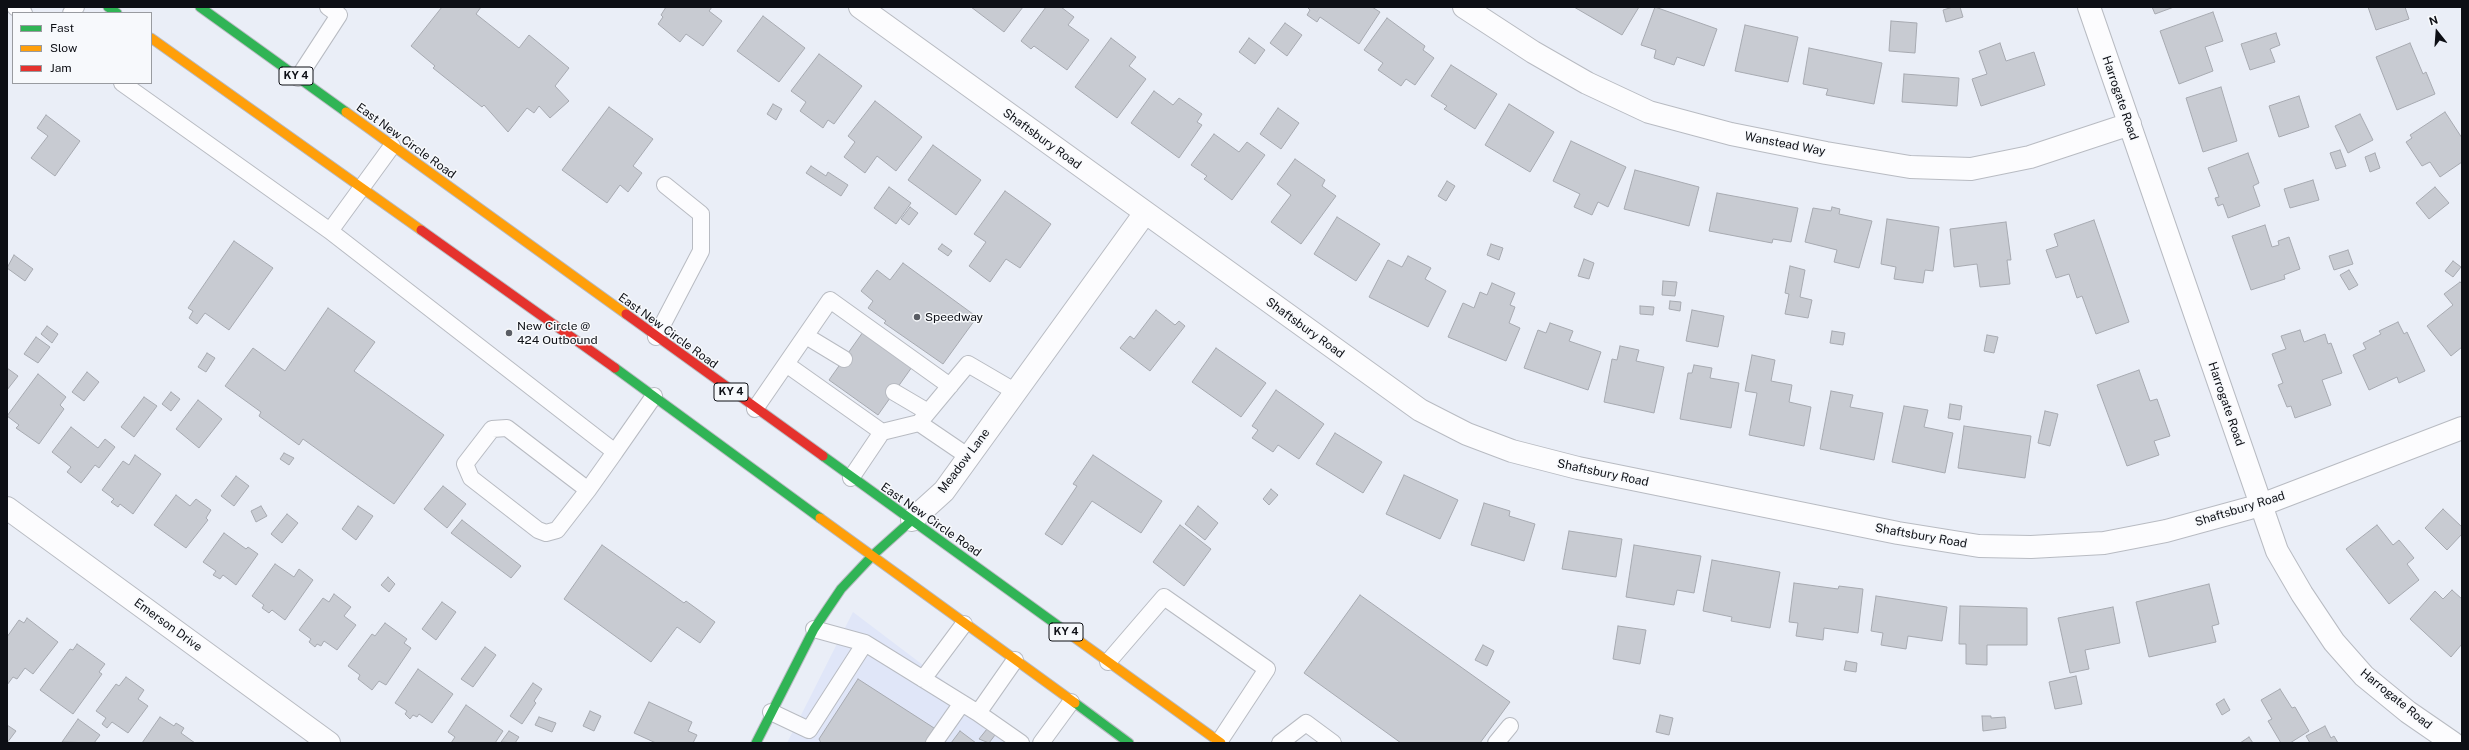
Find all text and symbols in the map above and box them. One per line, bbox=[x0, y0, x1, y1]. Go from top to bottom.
legend bbox=[12, 12, 152, 84]
north arrow bbox=[2417, 12, 2457, 52]
text: N bbox=[2428, 14, 2439, 28]
text: Fast bbox=[50, 21, 74, 35]
text: Slow bbox=[50, 41, 77, 55]
street label: Harrogate Road bbox=[2099, 54, 2141, 142]
text: Jam bbox=[50, 61, 72, 75]
road number: KY 4 bbox=[279, 67, 313, 85]
street label: East New Circle Road bbox=[354, 100, 458, 182]
street label: Shaftsbury Road bbox=[1000, 106, 1084, 172]
street label: Wanstead Way bbox=[1743, 129, 1827, 159]
street label: East New Circle Road bbox=[616, 290, 720, 372]
street label: Shaftsbury Road bbox=[1263, 295, 1347, 361]
place label: Speedway bbox=[925, 310, 983, 324]
marker: Speedway bbox=[912, 312, 922, 322]
place label: New Circle @ 424 Outbound bbox=[517, 319, 598, 347]
marker: New Circle @ 424 Outbound bbox=[504, 328, 514, 338]
street label: Harrogate Road bbox=[2205, 360, 2247, 448]
road number: KY 4 bbox=[714, 383, 748, 401]
street label: Meadow Lane bbox=[935, 426, 993, 496]
street label: Shaftsbury Road bbox=[1556, 456, 1650, 490]
street label: East New Circle Road bbox=[878, 480, 984, 560]
street label: Shaftsbury Road bbox=[2193, 488, 2287, 530]
street label: Shaftsbury Road bbox=[1874, 521, 1968, 551]
street label: Emerson Drive bbox=[131, 596, 205, 654]
road number: KY 4 bbox=[1049, 623, 1083, 641]
street label: Harrogate Road bbox=[2357, 666, 2435, 732]

